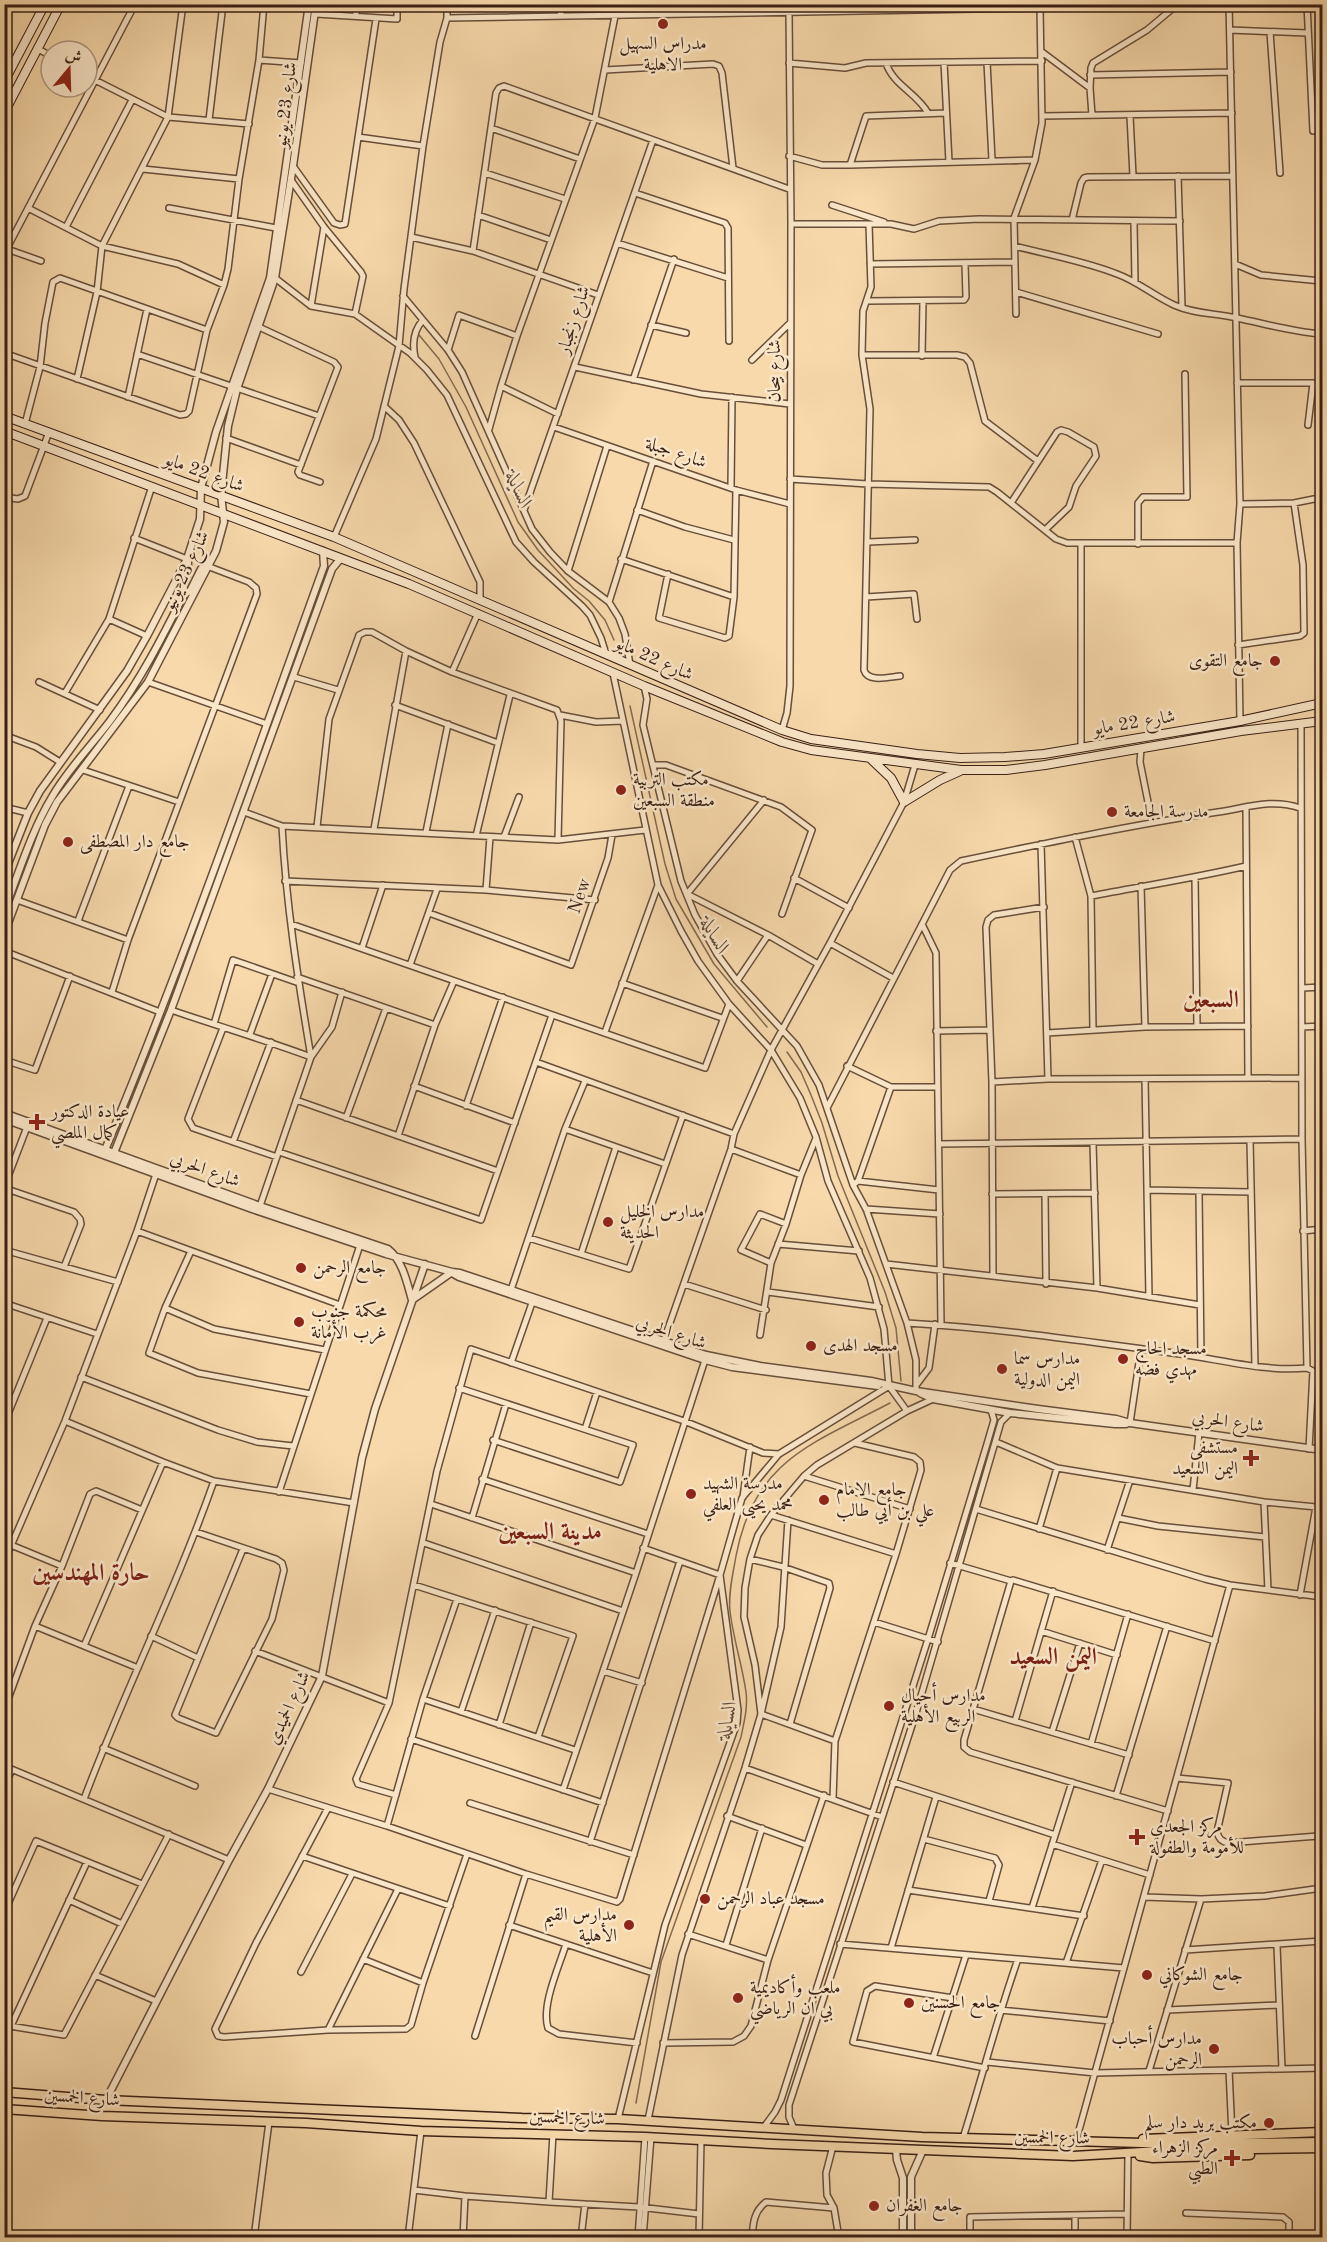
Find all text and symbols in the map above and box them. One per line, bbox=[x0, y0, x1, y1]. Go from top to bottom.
marker: مدراس السهيل الاهلية bbox=[656, 17, 670, 31]
place label: مدراس السهيل الاهلية bbox=[619, 35, 707, 74]
north arrow bbox=[39, 39, 99, 99]
text: ش bbox=[63, 47, 83, 67]
street label: شارع 23 يونيو bbox=[272, 61, 305, 151]
street label: شارع زنجبار bbox=[554, 284, 598, 360]
street label: شارع بيحان bbox=[766, 340, 789, 402]
street label: شارع جبلة bbox=[641, 434, 709, 477]
street label: شارع 22 مايو bbox=[158, 450, 246, 500]
water label: السايلة bbox=[498, 465, 535, 513]
street label: شارع 23 يونيو bbox=[159, 528, 217, 618]
street label: شارع 22 مايو bbox=[609, 633, 696, 689]
place label: جامع التقوى bbox=[1189, 652, 1263, 676]
marker: جامع التقوى bbox=[1268, 654, 1282, 668]
street label: شارع 22 مايو bbox=[1090, 708, 1177, 744]
place label: مكتب التربية منطقة السبعين bbox=[633, 770, 715, 811]
marker: مكتب التربية منطقة السبعين bbox=[614, 783, 628, 797]
place label: مدرسة الجامعة bbox=[1124, 803, 1209, 822]
marker: مدرسة الجامعة bbox=[1105, 805, 1119, 819]
place label: جامع دار المصطفى bbox=[80, 833, 190, 857]
marker: جامع دار المصطفى bbox=[61, 835, 75, 849]
street label: New bbox=[566, 876, 594, 916]
water label: السايلة bbox=[693, 911, 733, 959]
district label: السبعين bbox=[1183, 988, 1239, 1013]
place label: عيادة الدكتور كمال الملصي bbox=[49, 1103, 129, 1149]
marker: عيادة الدكتور كمال الملصي bbox=[28, 1113, 46, 1131]
street label: شارع الحربي bbox=[166, 1149, 242, 1196]
place label: مدارس الخليل الحديثة bbox=[620, 1203, 704, 1244]
marker: مدارس الخليل الحديثة bbox=[601, 1215, 615, 1229]
place label: جامع الرحمن bbox=[313, 1259, 386, 1283]
marker: جامع الرحمن bbox=[294, 1261, 308, 1275]
place label: محكمة جنوب غرب الأمانة bbox=[311, 1301, 387, 1345]
street label: شارع الحربي bbox=[632, 1313, 708, 1358]
marker: محكمة جنوب غرب الأمانة bbox=[292, 1315, 306, 1329]
place label: مسجد الهدى bbox=[823, 1337, 898, 1355]
marker: مسجد الهدى bbox=[804, 1339, 818, 1353]
place label: مسجد الحاج مهدي فضه bbox=[1135, 1340, 1207, 1384]
place label: مدارس سما اليمن الدولية bbox=[1014, 1350, 1080, 1391]
marker: مسجد الحاج مهدي فضه bbox=[1116, 1352, 1130, 1366]
marker: مدارس سما اليمن الدولية bbox=[995, 1362, 1009, 1376]
street label: شارع الحربي bbox=[1190, 1408, 1265, 1441]
place label: مستشفى اليمن السعيد bbox=[1172, 1439, 1238, 1480]
marker: مستشفى اليمن السعيد bbox=[1242, 1449, 1260, 1467]
place label: مدرسة الشهيد محمد يحيى العلفي bbox=[703, 1475, 793, 1522]
place label: جامع الامام علي بن أيي طالب bbox=[836, 1481, 934, 1527]
marker: مدرسة الشهيد محمد يحيى العلفي bbox=[684, 1487, 698, 1501]
marker: جامع الامام علي بن أيي طالب bbox=[817, 1493, 831, 1507]
district label: مدينة السبعين bbox=[498, 1520, 602, 1546]
district label: حارة المهندسين bbox=[32, 1561, 150, 1586]
district label: اليمن السعيد bbox=[1009, 1645, 1097, 1672]
street label: شارع الحميدي bbox=[264, 1669, 318, 1749]
place label: مدارس أجيال الربيع الأهلية bbox=[901, 1682, 986, 1732]
water label: السايلة bbox=[714, 1699, 742, 1744]
marker: مدارس أجيال الربيع الأهلية bbox=[882, 1699, 896, 1713]
place label: مركز الجعدي للأمومة والطفولة bbox=[1149, 1816, 1244, 1858]
marker: مركز الجعدي للأمومة والطفولة bbox=[1128, 1828, 1146, 1846]
place label: مسجد عباد الرحمن bbox=[717, 1890, 825, 1910]
marker: مسجد عباد الرحمن bbox=[698, 1892, 712, 1906]
place label: مدارس القيم الأهلية bbox=[544, 1906, 617, 1945]
marker: مدارس القيم الأهلية bbox=[622, 1918, 636, 1932]
place label: جامع الشوكاني bbox=[1159, 1965, 1243, 1990]
marker: جامع الشوكاني bbox=[1140, 1968, 1154, 1982]
place label: ملعب وأكاديمية بي ان الرياضي bbox=[750, 1974, 841, 2025]
marker: ملعب وأكاديمية بي ان الرياضي bbox=[731, 1991, 745, 2005]
place label: جامع الحسنين bbox=[921, 1994, 1001, 2018]
marker: جامع الحسنين bbox=[902, 1996, 916, 2010]
place label: مدارس أحباب الرحمن bbox=[1111, 2025, 1202, 2071]
marker: مدارس أحباب الرحمن bbox=[1207, 2042, 1221, 2056]
street label: شارع الخمسين bbox=[43, 2086, 120, 2115]
street label: شارع الخمسين bbox=[529, 2108, 605, 2133]
place label: مكتب بريد دار سلم bbox=[1144, 2113, 1257, 2140]
marker: مكتب بريد دار سلم bbox=[1262, 2116, 1276, 2130]
street label: شارع الخمسين bbox=[1014, 2128, 1090, 2153]
place label: مركز الزهراء الطبي bbox=[1152, 2137, 1218, 2185]
marker: مركز الزهراء الطبي bbox=[1223, 2149, 1241, 2167]
place label: جامع الغفران bbox=[886, 2197, 963, 2221]
marker: جامع الغفران bbox=[867, 2199, 881, 2213]

